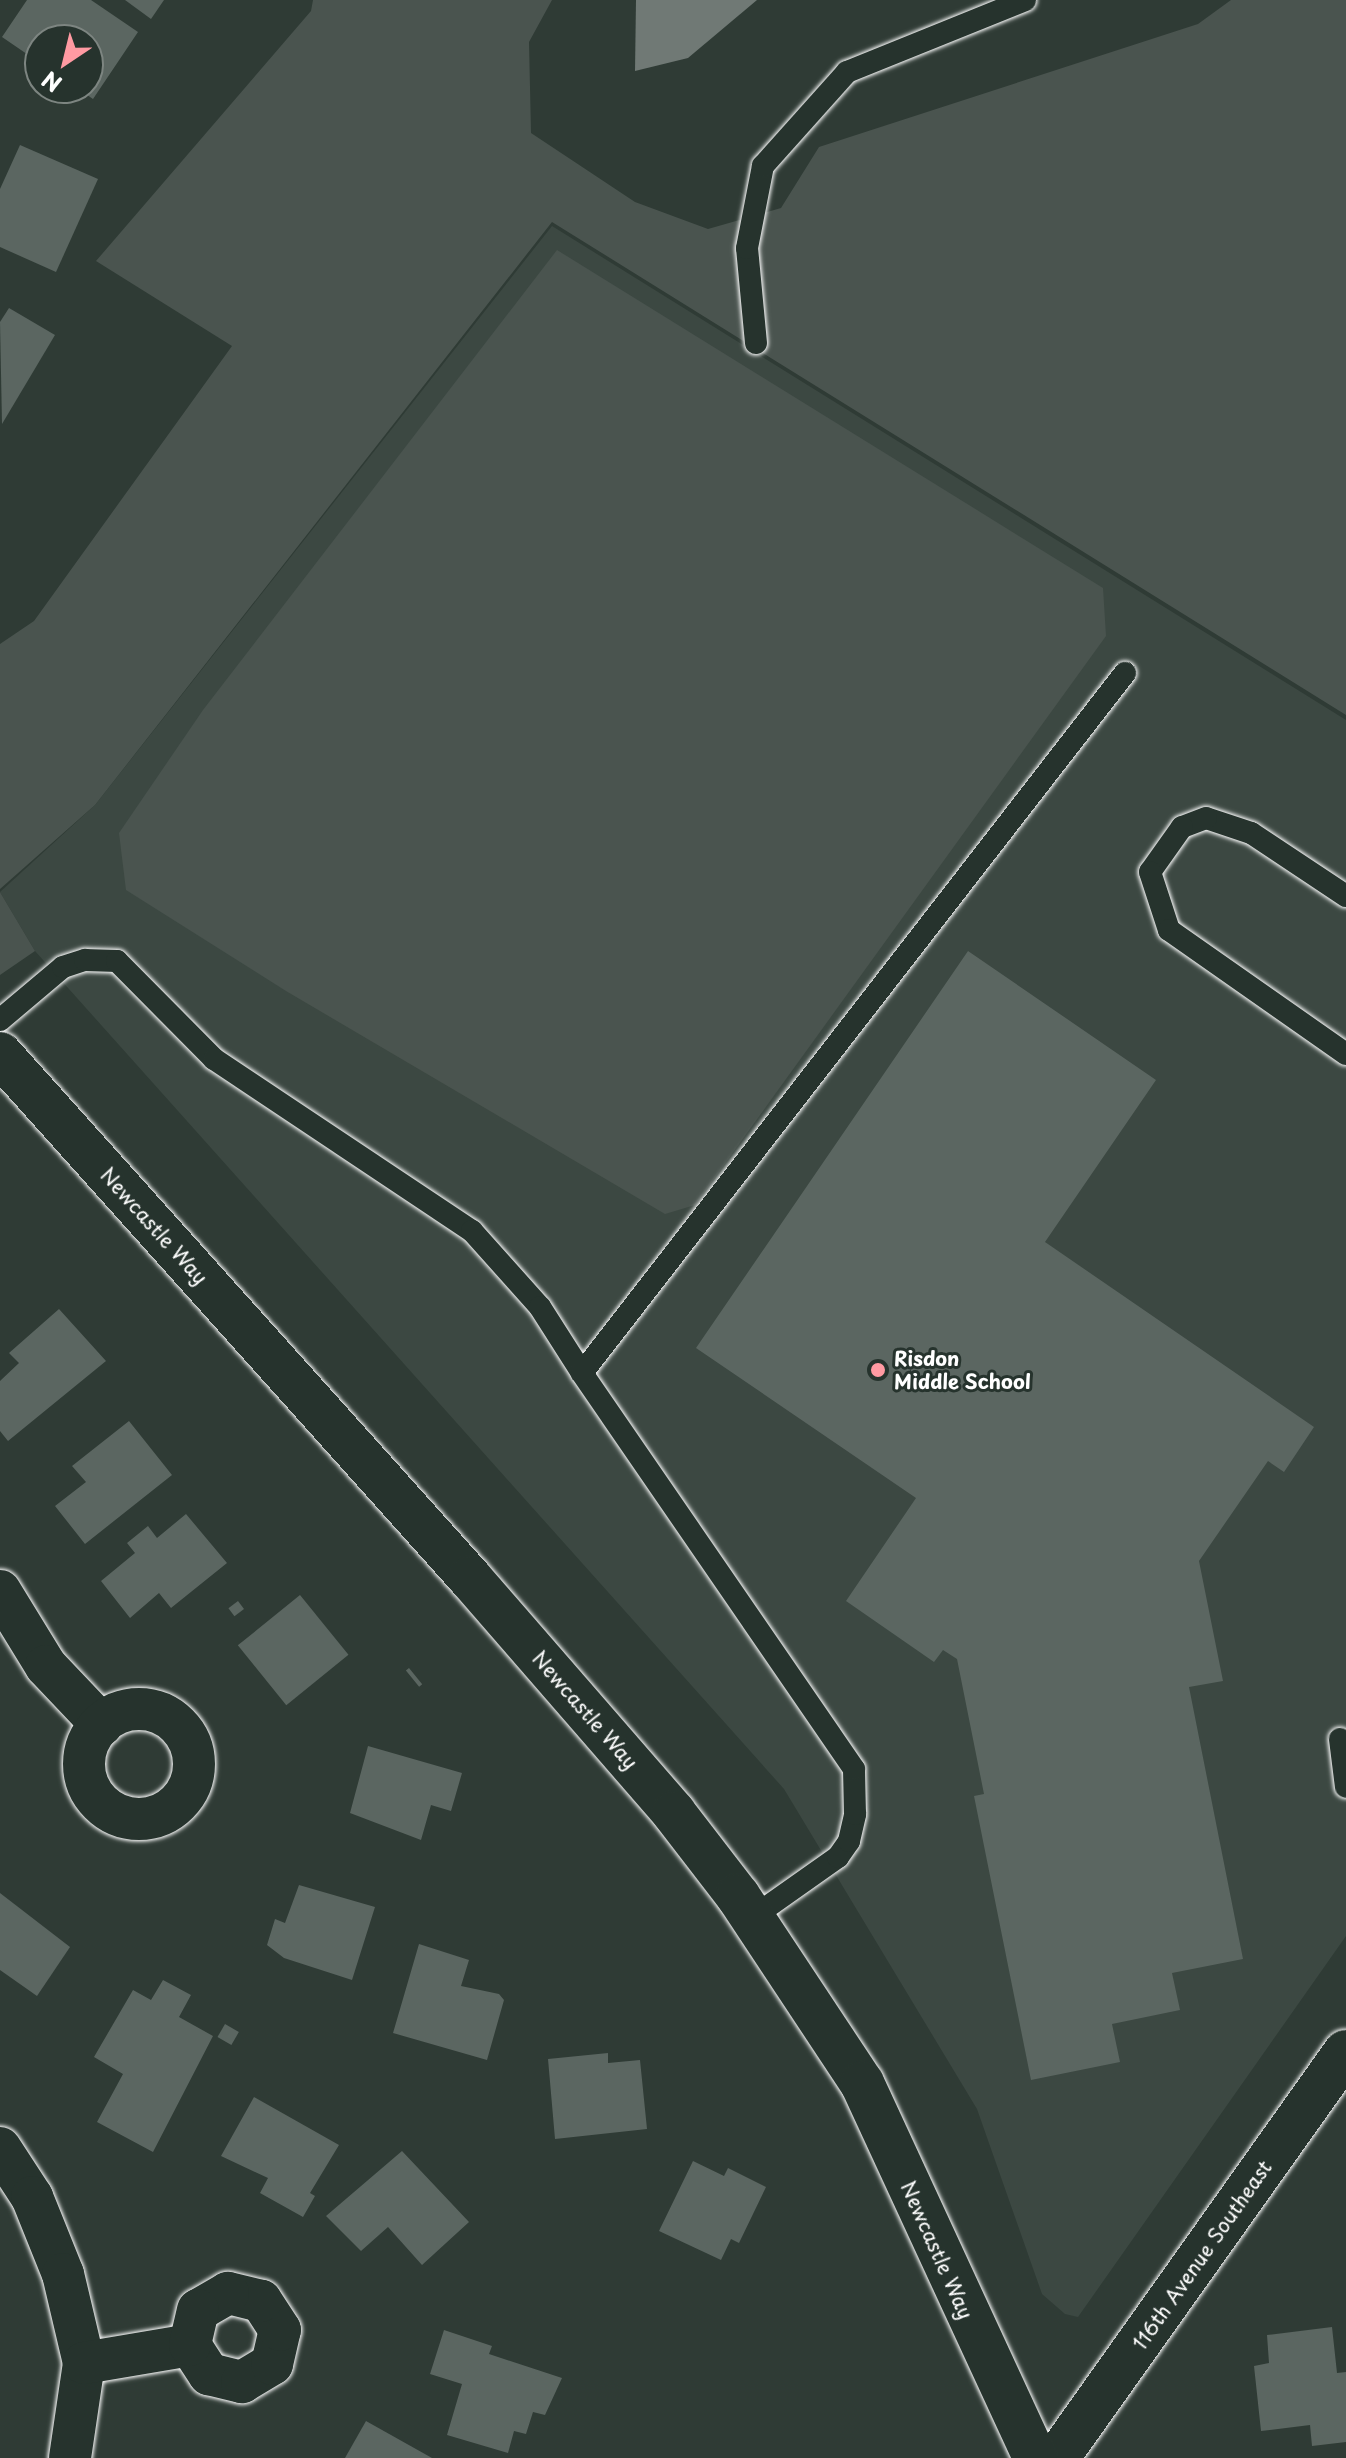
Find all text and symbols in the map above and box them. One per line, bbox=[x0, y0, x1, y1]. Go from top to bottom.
north arrow bbox=[24, 24, 104, 104]
text: N bbox=[34, 64, 68, 101]
street label: Newcastle Way bbox=[95, 1162, 213, 1290]
place label: Risdon Middle School bbox=[894, 1346, 1033, 1393]
marker: Risdon Middle School bbox=[869, 1361, 887, 1379]
street label: Newcastle Way bbox=[527, 1646, 643, 1774]
street label: 116th Avenue Southeast bbox=[1127, 2155, 1277, 2355]
street label: Newcastle Way bbox=[896, 2177, 978, 2323]

